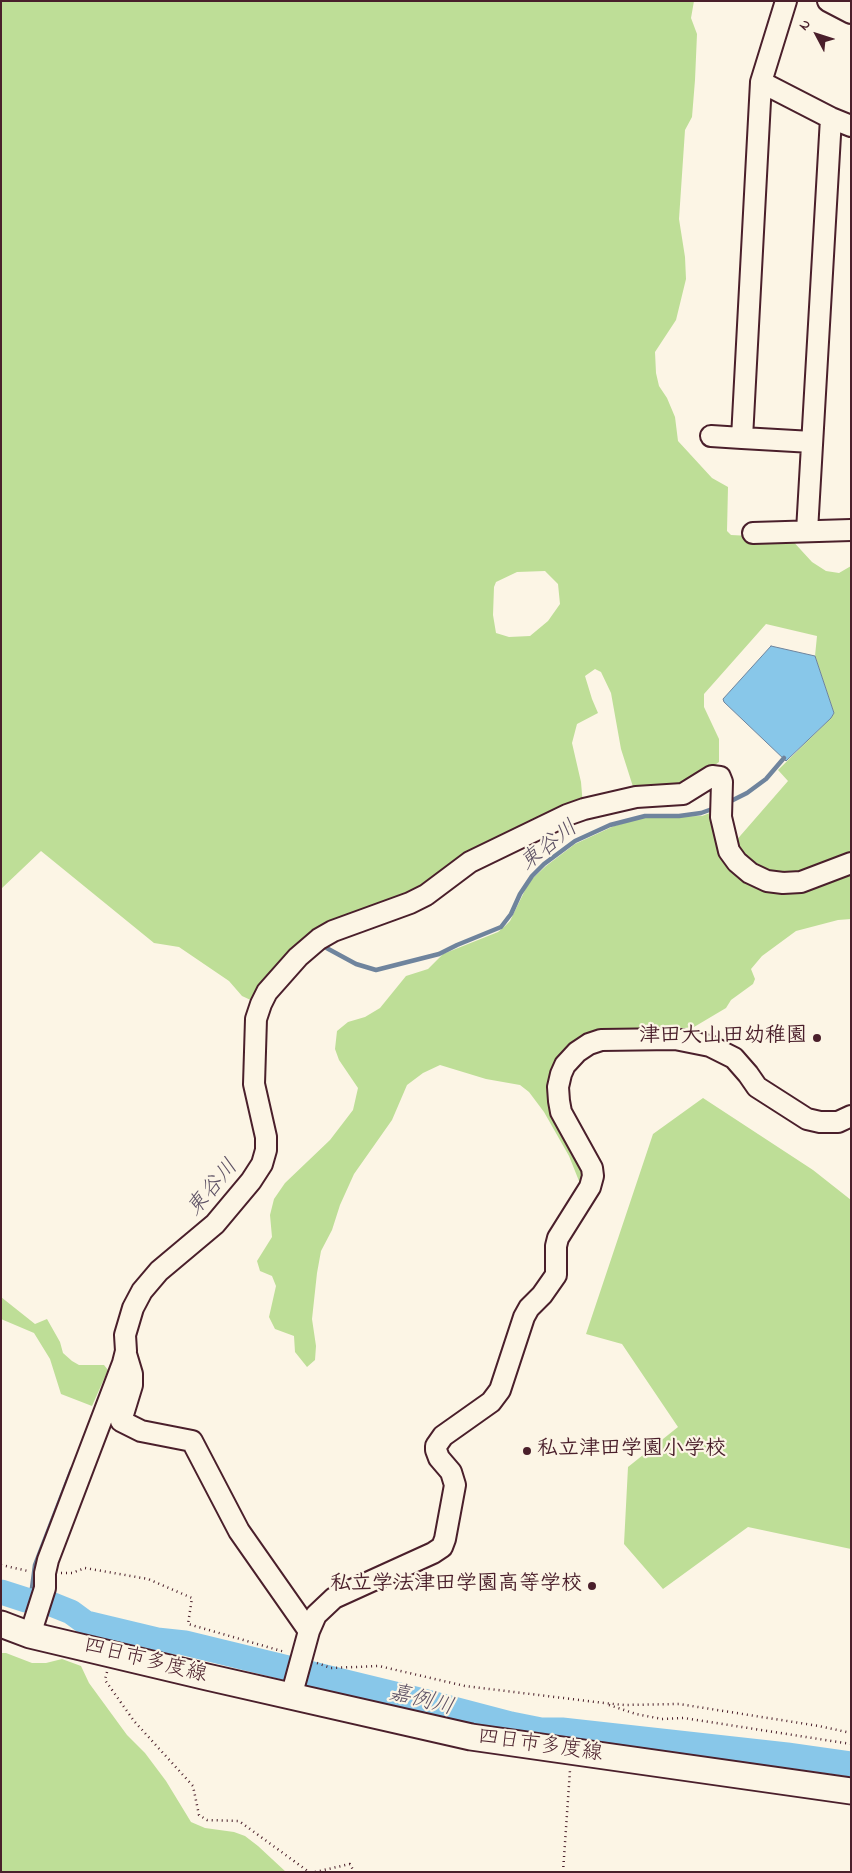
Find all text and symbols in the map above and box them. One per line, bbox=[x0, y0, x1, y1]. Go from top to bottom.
north arrow bbox=[792, 10, 842, 60]
text: N bbox=[794, 15, 816, 35]
water label: 東谷川 bbox=[516, 816, 584, 878]
place label: 津田大山田幼稚園 bbox=[639, 1025, 807, 1051]
marker: 津田大山田幼稚園 bbox=[811, 1032, 823, 1044]
water label: 東谷川 bbox=[183, 1155, 245, 1223]
place label: 私立津田学園小学校 bbox=[537, 1438, 726, 1464]
marker: 私立津田学園小学校 bbox=[521, 1445, 533, 1457]
place label: 私立学法津田学園高等学校 bbox=[330, 1573, 582, 1599]
marker: 私立学法津田学園高等学校 bbox=[586, 1580, 598, 1592]
street label: 四日市多度線 bbox=[81, 1635, 209, 1689]
water label: 嘉例川 bbox=[386, 1681, 456, 1723]
street label: 四日市多度線 bbox=[476, 1726, 604, 1768]

